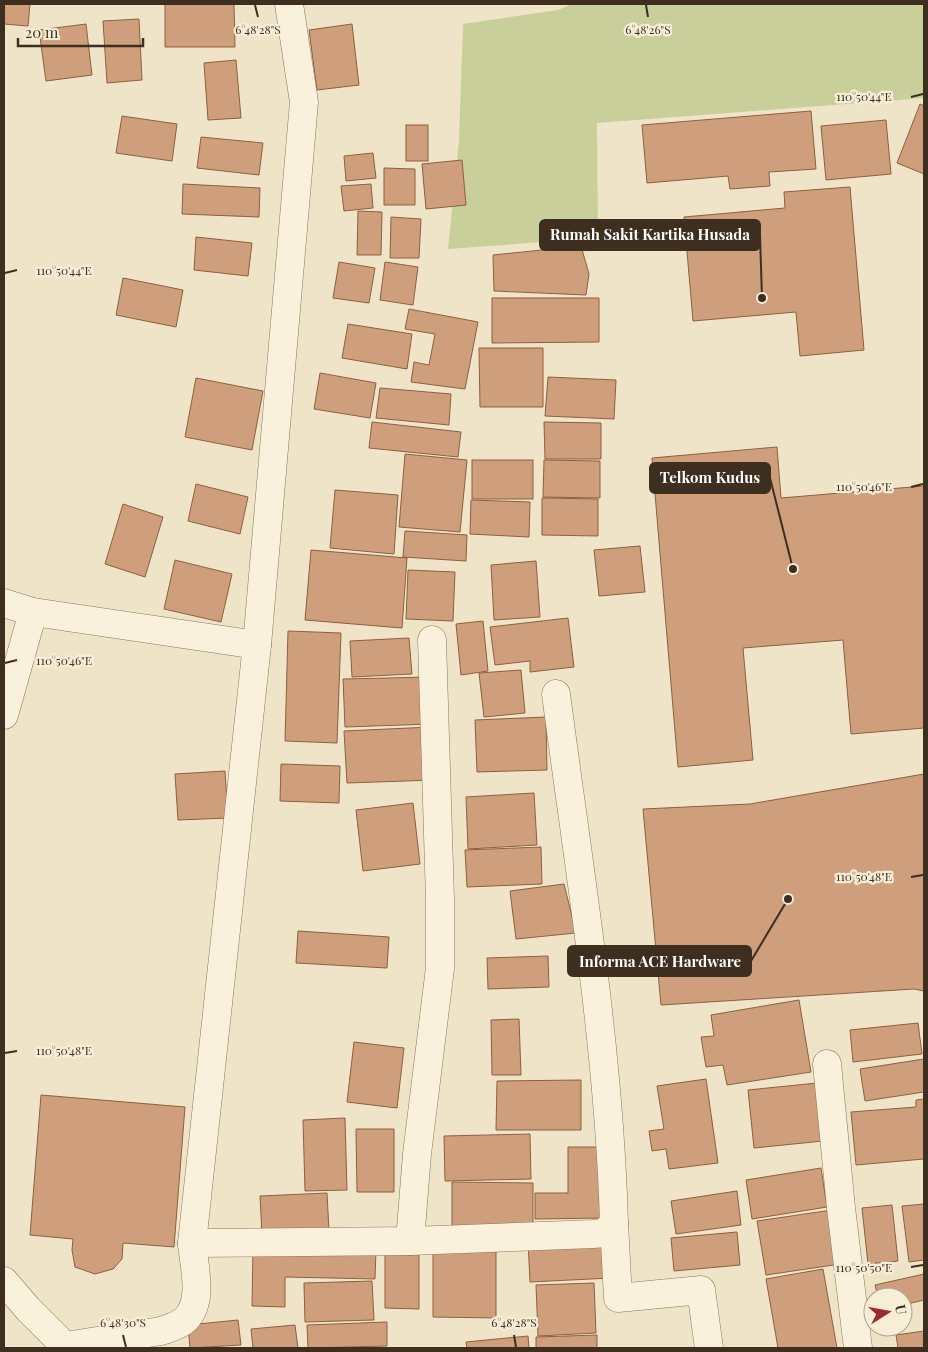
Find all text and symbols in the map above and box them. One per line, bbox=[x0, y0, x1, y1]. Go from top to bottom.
scale bar bbox=[18, 15, 142, 47]
text: 6°48'28"S bbox=[235, 21, 281, 37]
text: 6°48'26"S bbox=[625, 21, 671, 37]
text: 20 m bbox=[25, 22, 59, 42]
text: 110°50'44"E bbox=[836, 88, 892, 104]
callout: Rumah Sakit Kartika Husada bbox=[540, 220, 760, 250]
text: Rumah Sakit Kartika Husada bbox=[550, 224, 750, 244]
text: 110°50'44"E bbox=[36, 262, 92, 278]
callout: Telkom Kudus bbox=[650, 463, 770, 493]
text: Telkom Kudus bbox=[660, 467, 760, 487]
text: 110°50'46"E bbox=[836, 478, 892, 494]
text: 110°50'46"E bbox=[36, 652, 92, 668]
text: 110°50'48"E bbox=[836, 868, 892, 884]
callout: Informa ACE Hardware bbox=[568, 946, 751, 976]
text: Informa ACE Hardware bbox=[579, 951, 742, 971]
text: 110°50'48"E bbox=[36, 1042, 92, 1058]
text: 110°50'50"E bbox=[836, 1259, 892, 1275]
north arrow bbox=[863, 1287, 913, 1337]
text: U bbox=[891, 1303, 912, 1316]
text: 6°48'30"S bbox=[100, 1314, 146, 1330]
text: 6°48'28"S bbox=[491, 1314, 537, 1330]

